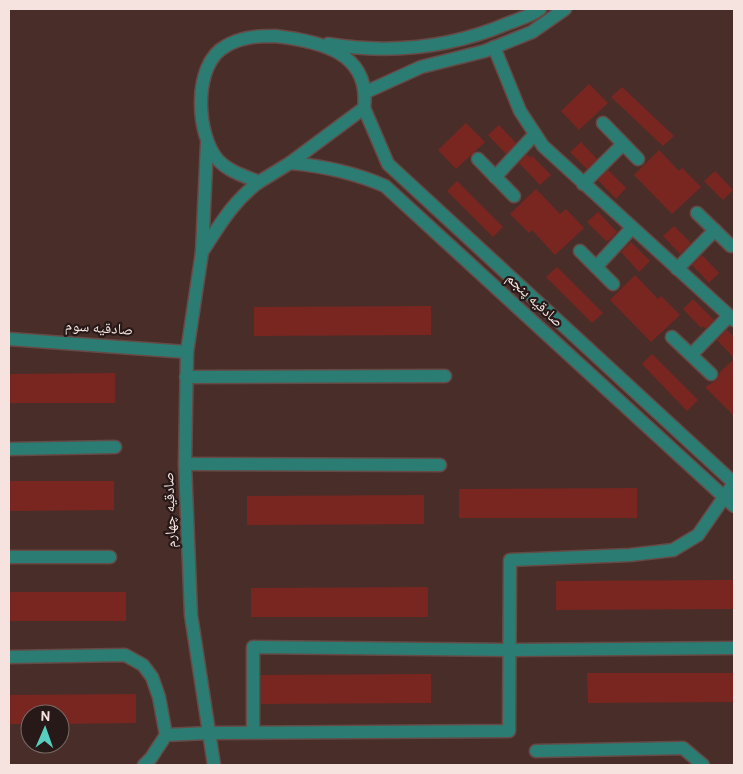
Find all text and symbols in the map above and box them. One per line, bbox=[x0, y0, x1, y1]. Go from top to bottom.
street label: صادقیه پنجم bbox=[501, 270, 567, 332]
street label: صادقیه سوم bbox=[64, 317, 134, 341]
street label: صادقیه چهارم bbox=[160, 472, 182, 548]
north arrow bbox=[20, 704, 70, 754]
text: N bbox=[40, 709, 51, 726]

